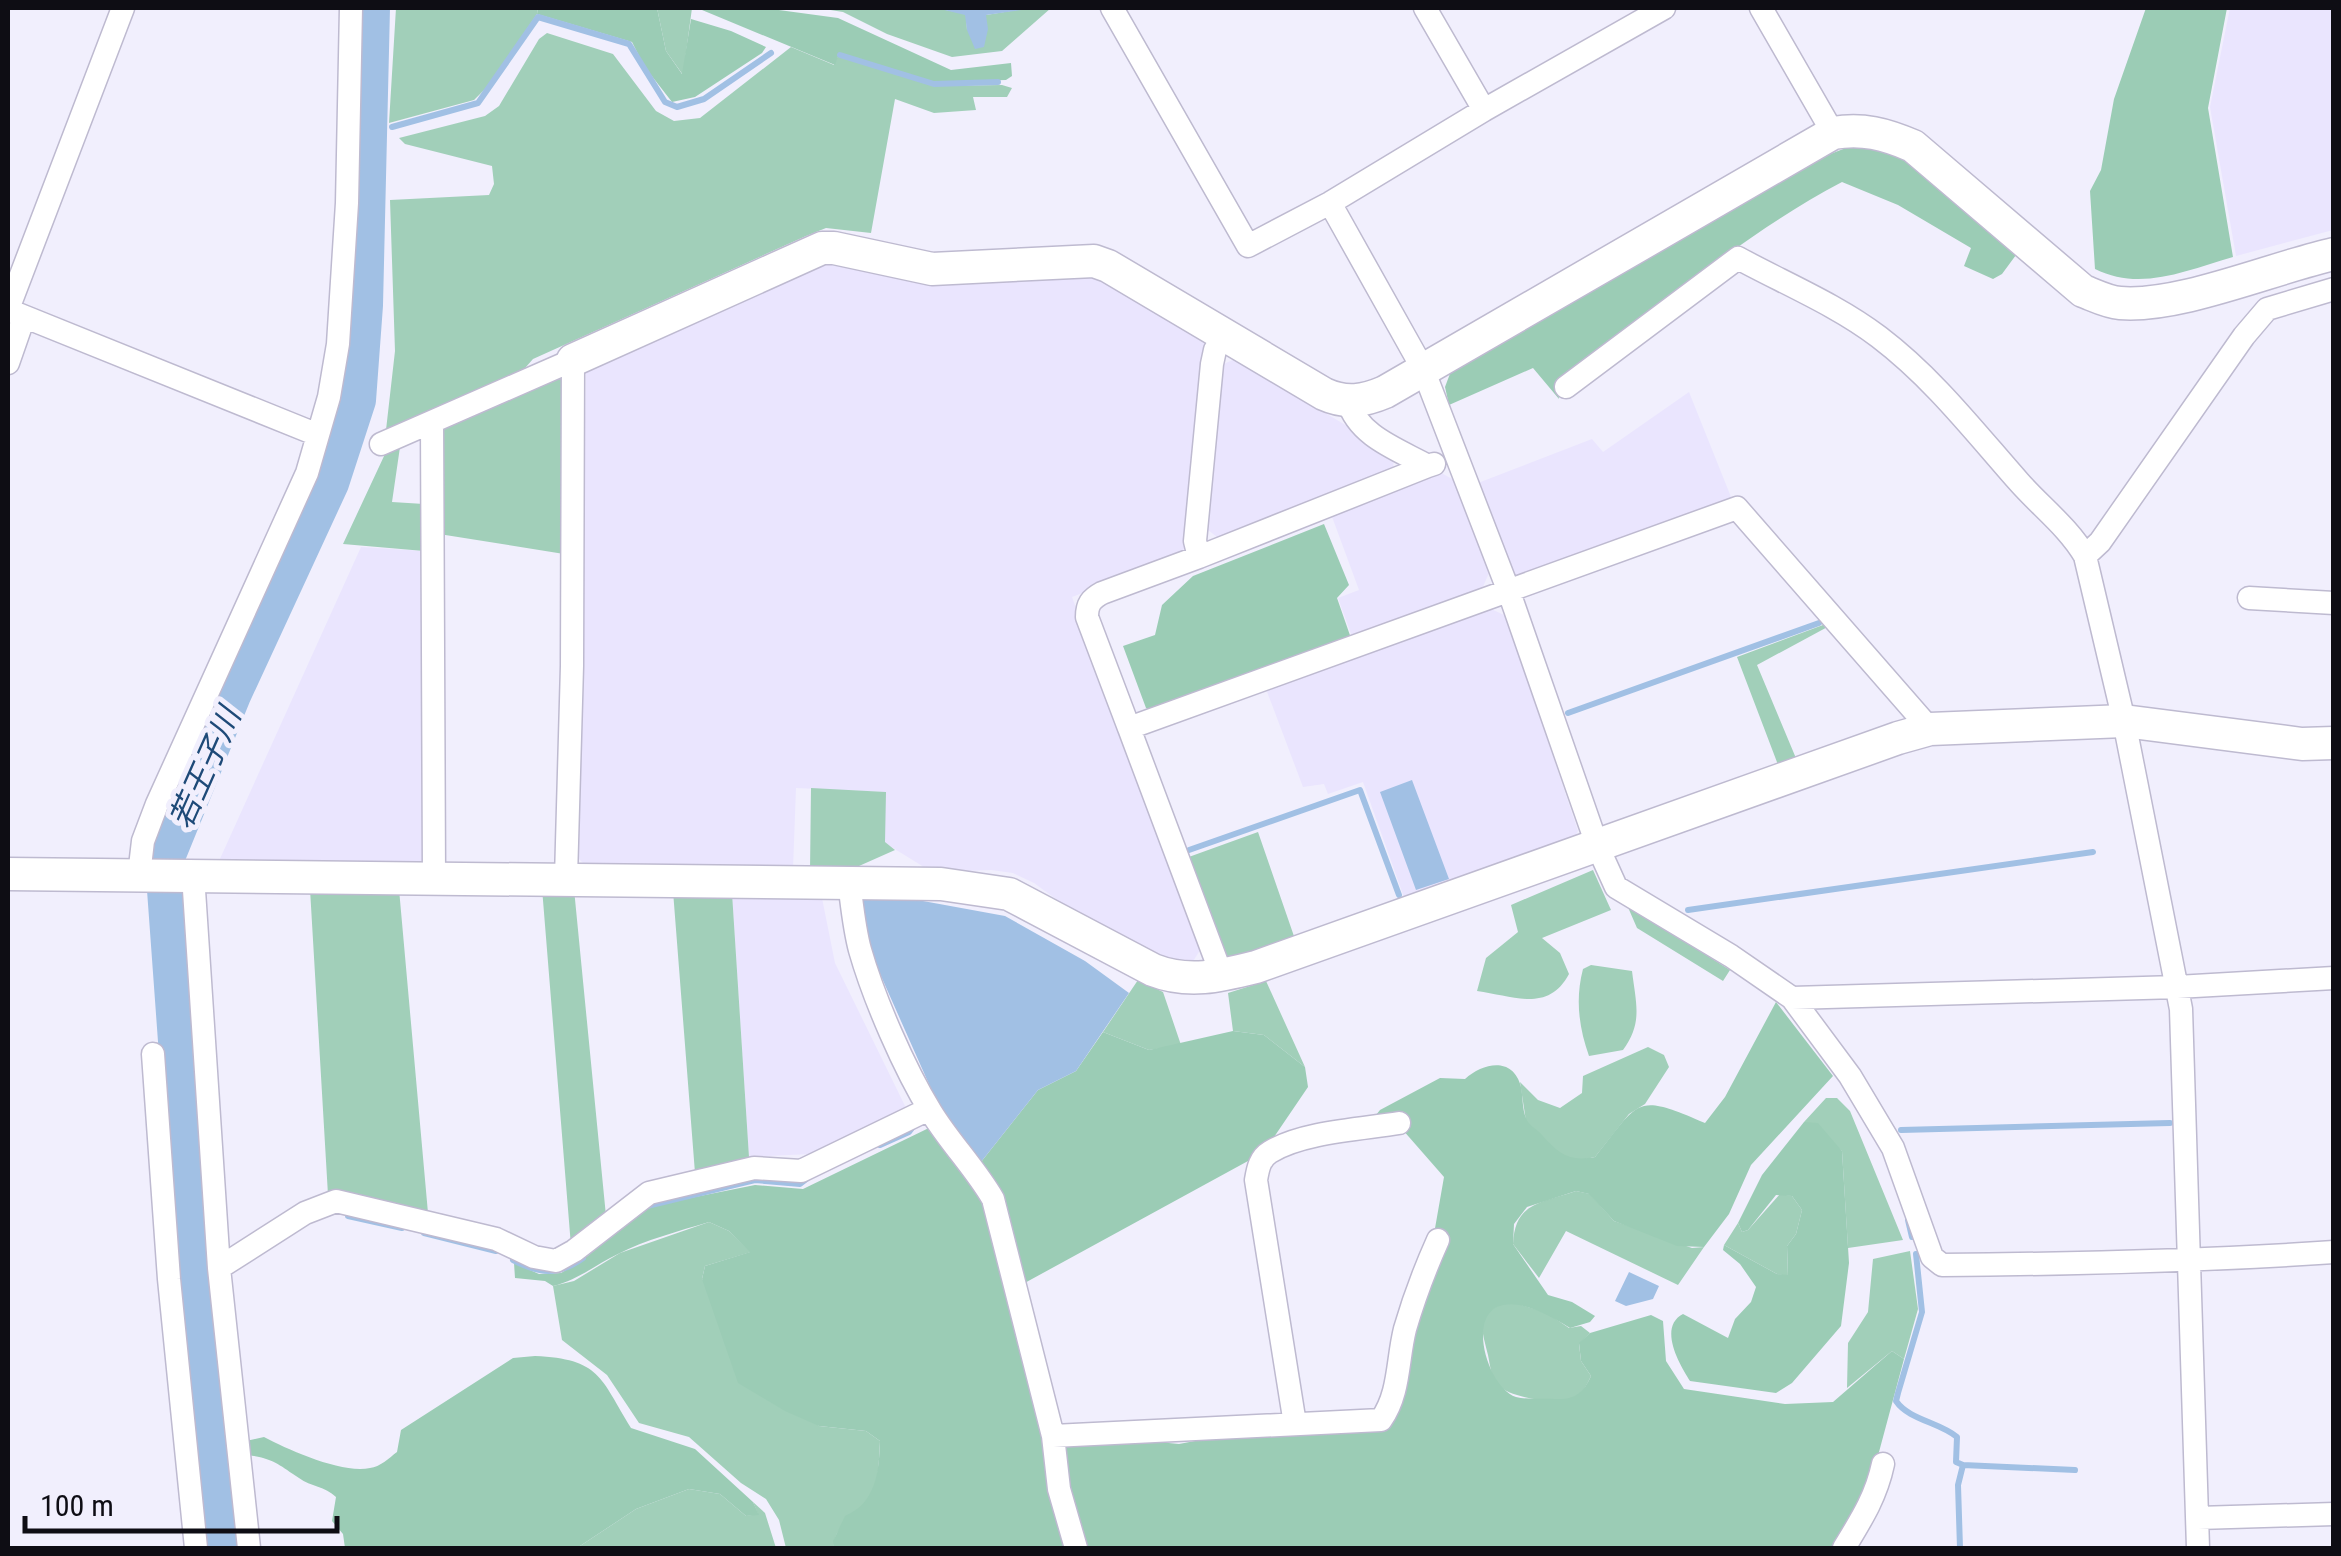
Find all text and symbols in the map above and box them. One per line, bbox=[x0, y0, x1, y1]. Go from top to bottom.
water label: 若王子川 bbox=[162, 699, 250, 834]
scale bar bbox=[25, 1471, 338, 1533]
text: 100 m bbox=[40, 1488, 114, 1523]

